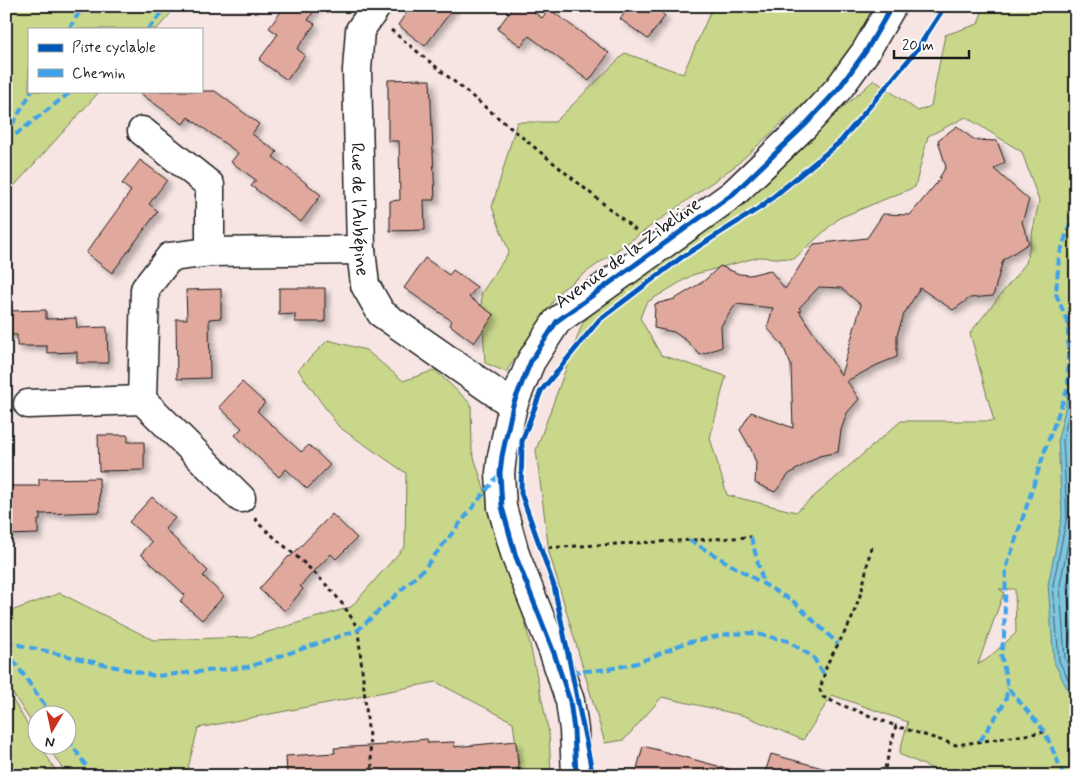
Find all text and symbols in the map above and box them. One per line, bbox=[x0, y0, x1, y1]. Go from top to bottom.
legend bbox=[28, 28, 202, 92]
scale bar bbox=[894, 28, 970, 60]
text: 20 m bbox=[902, 36, 934, 56]
text: Piste cyclable bbox=[72, 38, 156, 58]
text: Chemin bbox=[72, 64, 125, 84]
street label: Rue de l'Aubépine bbox=[345, 142, 375, 278]
street label: Avenue de la Zibeline bbox=[550, 192, 706, 315]
north arrow bbox=[28, 704, 78, 754]
text: N bbox=[44, 732, 56, 751]

